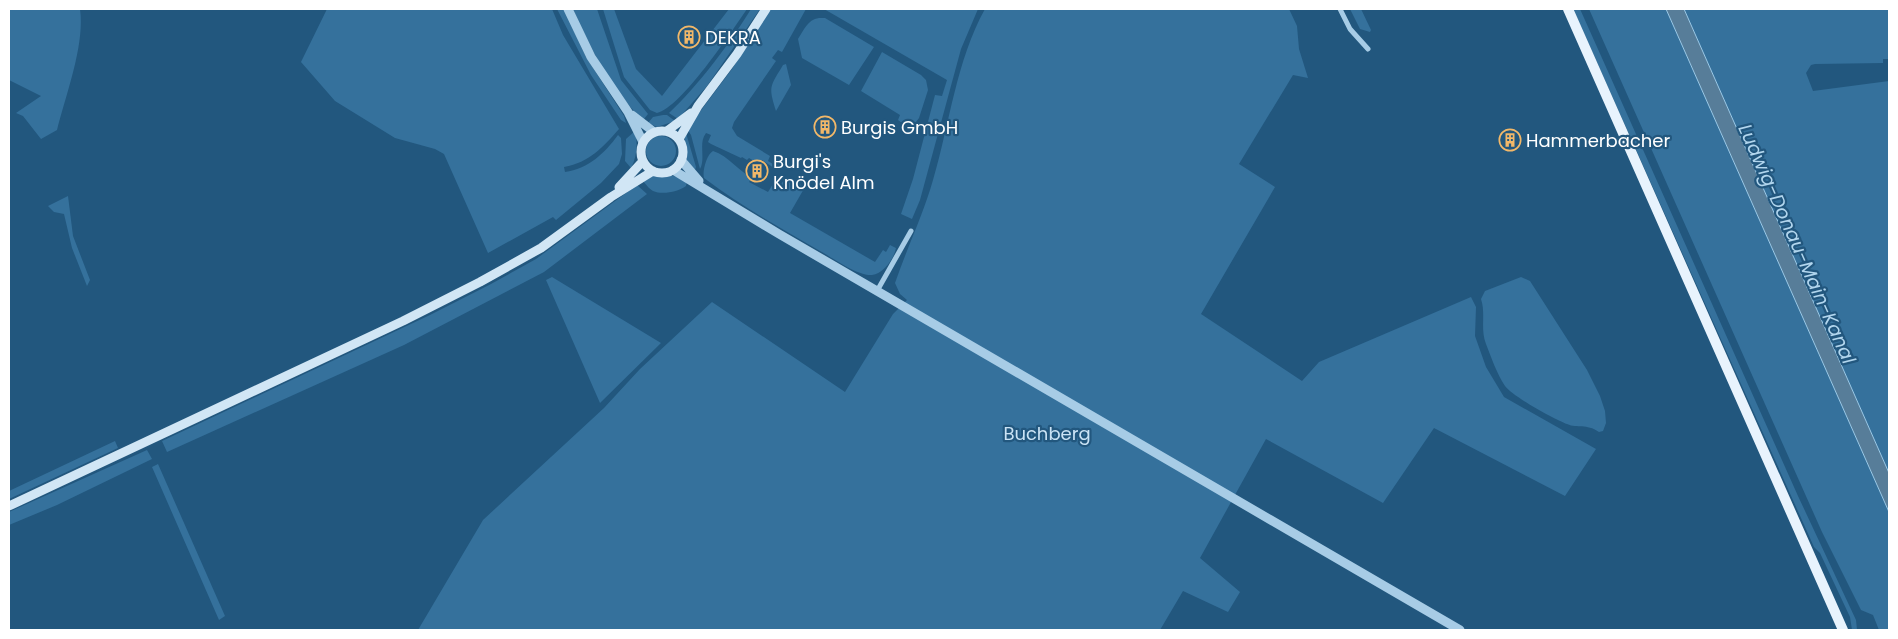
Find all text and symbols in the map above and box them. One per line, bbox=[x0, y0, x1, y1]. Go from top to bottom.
building icon: DEKRA bbox=[677, 25, 701, 49]
place label: DEKRA bbox=[705, 25, 761, 50]
building icon: Burgis GmbH bbox=[813, 115, 837, 139]
place label: Burgis GmbH bbox=[841, 115, 958, 140]
water label: Ludwig-Donau-Main-Kanal bbox=[1732, 120, 1862, 369]
building icon: Hammerbacher bbox=[1498, 128, 1522, 152]
place label: Hammerbacher bbox=[1526, 128, 1671, 153]
place label: Burgi's Knödel Alm bbox=[773, 149, 874, 195]
building icon: Burgi's Knödel Alm bbox=[745, 159, 769, 183]
park label: Buchberg bbox=[1003, 421, 1091, 446]

